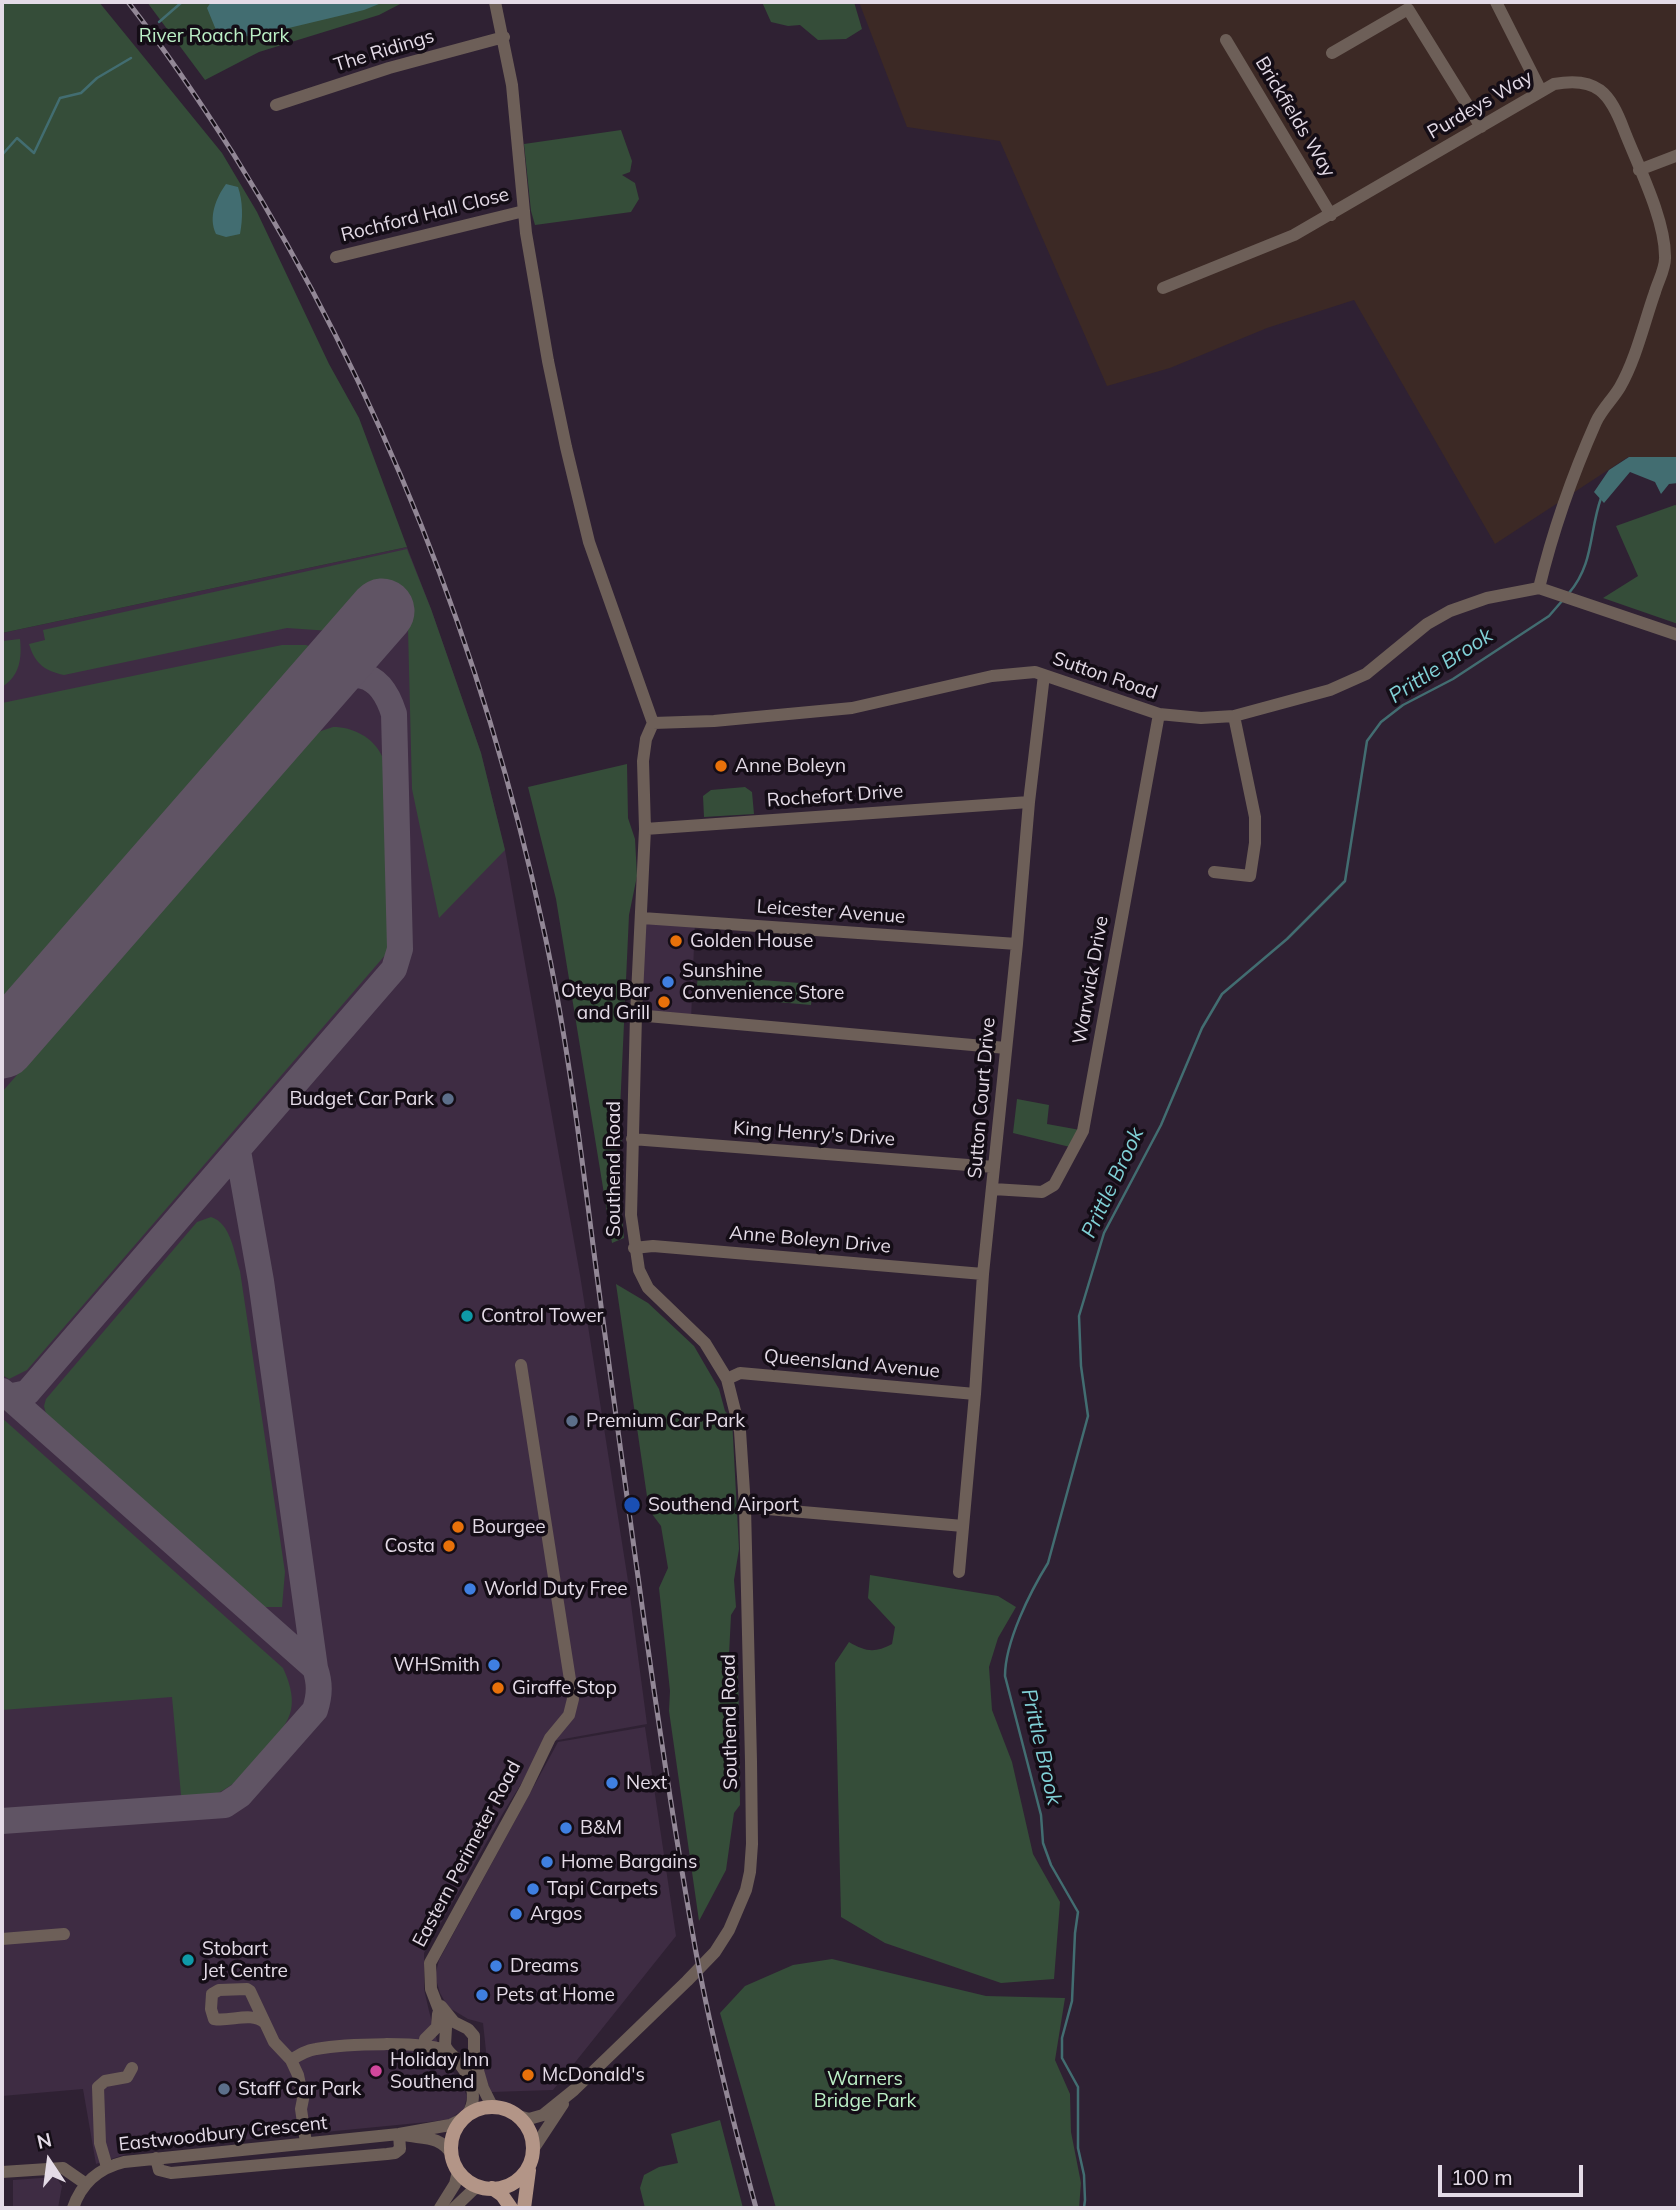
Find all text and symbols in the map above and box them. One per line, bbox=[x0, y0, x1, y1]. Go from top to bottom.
park label: River Roach Park bbox=[139, 25, 289, 47]
street label: The Ridings bbox=[331, 25, 437, 77]
street label: Brickfields Way bbox=[1250, 53, 1340, 181]
street label: Purdeys Way bbox=[1424, 66, 1536, 144]
street label: Rochford Hall Close bbox=[339, 183, 511, 247]
water label: Prittle Brook bbox=[1384, 623, 1498, 709]
street label: Sutton Road bbox=[1050, 647, 1160, 705]
place label: Anne Boleyn bbox=[735, 755, 846, 777]
marker: Anne Boleyn bbox=[713, 758, 729, 774]
street label: Rochefort Drive bbox=[766, 780, 904, 812]
street label: Leicester Avenue bbox=[756, 895, 906, 929]
street label: Warwick Drive bbox=[1068, 914, 1114, 1046]
place label: Golden House bbox=[690, 930, 813, 952]
marker: Golden House bbox=[668, 933, 684, 949]
place label: Sunshine Convenience Store bbox=[682, 960, 844, 1004]
marker: Sunshine Convenience Store bbox=[660, 974, 676, 990]
place label: Oteya Bar and Grill bbox=[561, 980, 650, 1024]
marker: Oteya Bar and Grill bbox=[656, 994, 672, 1010]
street label: Sutton Court Drive bbox=[964, 1016, 1000, 1180]
place label: Budget Car Park bbox=[289, 1088, 434, 1110]
marker: Budget Car Park bbox=[440, 1091, 456, 1107]
street label: Southend Road bbox=[603, 1101, 625, 1237]
street label: King Henry's Drive bbox=[732, 1117, 896, 1151]
water label: Prittle Brook bbox=[1076, 1124, 1150, 1242]
street label: Anne Boleyn Drive bbox=[728, 1222, 892, 1258]
place label: Control Tower bbox=[481, 1305, 603, 1327]
marker: Control Tower bbox=[459, 1308, 475, 1324]
street label: Queensland Avenue bbox=[763, 1345, 941, 1383]
place label: Premium Car Park bbox=[586, 1410, 745, 1432]
marker: Premium Car Park bbox=[564, 1413, 580, 1429]
place label: Southend Airport bbox=[648, 1494, 799, 1516]
marker: Southend Airport bbox=[622, 1495, 642, 1515]
place label: Bourgee bbox=[472, 1516, 546, 1538]
marker: Bourgee bbox=[450, 1519, 466, 1535]
place label: Costa bbox=[384, 1535, 435, 1557]
marker: Costa bbox=[441, 1538, 457, 1554]
place label: World Duty Free bbox=[484, 1578, 628, 1600]
marker: World Duty Free bbox=[462, 1581, 478, 1597]
place label: WHSmith bbox=[393, 1654, 480, 1676]
street label: Southend Road bbox=[717, 1654, 743, 1790]
marker: WHSmith bbox=[486, 1657, 502, 1673]
place label: Giraffe Stop bbox=[512, 1677, 617, 1699]
marker: Giraffe Stop bbox=[490, 1680, 506, 1696]
water label: Prittle Brook bbox=[1015, 1686, 1067, 1808]
street label: Eastern Perimeter Road bbox=[408, 1757, 526, 1951]
place label: Next bbox=[626, 1772, 667, 1794]
marker: Next bbox=[604, 1775, 620, 1791]
place label: B&M bbox=[580, 1817, 622, 1839]
marker: B&M bbox=[558, 1820, 574, 1836]
place label: Home Bargains bbox=[561, 1851, 697, 1873]
marker: Home Bargains bbox=[539, 1854, 555, 1870]
place label: Tapi Carpets bbox=[547, 1878, 658, 1900]
marker: Tapi Carpets bbox=[525, 1881, 541, 1897]
place label: Argos bbox=[530, 1903, 582, 1925]
marker: Argos bbox=[508, 1906, 524, 1922]
place label: Stobart Jet Centre bbox=[202, 1938, 288, 1982]
marker: Stobart Jet Centre bbox=[180, 1952, 196, 1968]
place label: Dreams bbox=[510, 1955, 579, 1977]
marker: Dreams bbox=[488, 1958, 504, 1974]
place label: Pets at Home bbox=[496, 1984, 615, 2006]
marker: Pets at Home bbox=[474, 1987, 490, 2003]
place label: Holiday Inn Southend bbox=[390, 2049, 489, 2093]
marker: Holiday Inn Southend bbox=[368, 2063, 384, 2079]
place label: McDonald's bbox=[542, 2064, 645, 2086]
marker: McDonald's bbox=[520, 2067, 536, 2083]
park label: Warners Bridge Park bbox=[814, 2068, 916, 2112]
place label: Staff Car Park bbox=[238, 2078, 361, 2100]
marker: Staff Car Park bbox=[216, 2081, 232, 2097]
street label: Eastwoodbury Crescent bbox=[118, 2112, 328, 2156]
north arrow bbox=[14, 2126, 84, 2196]
text: N bbox=[35, 2127, 54, 2154]
scale bar bbox=[1442, 2150, 1587, 2194]
text: 100 m bbox=[1451, 2164, 1513, 2190]

